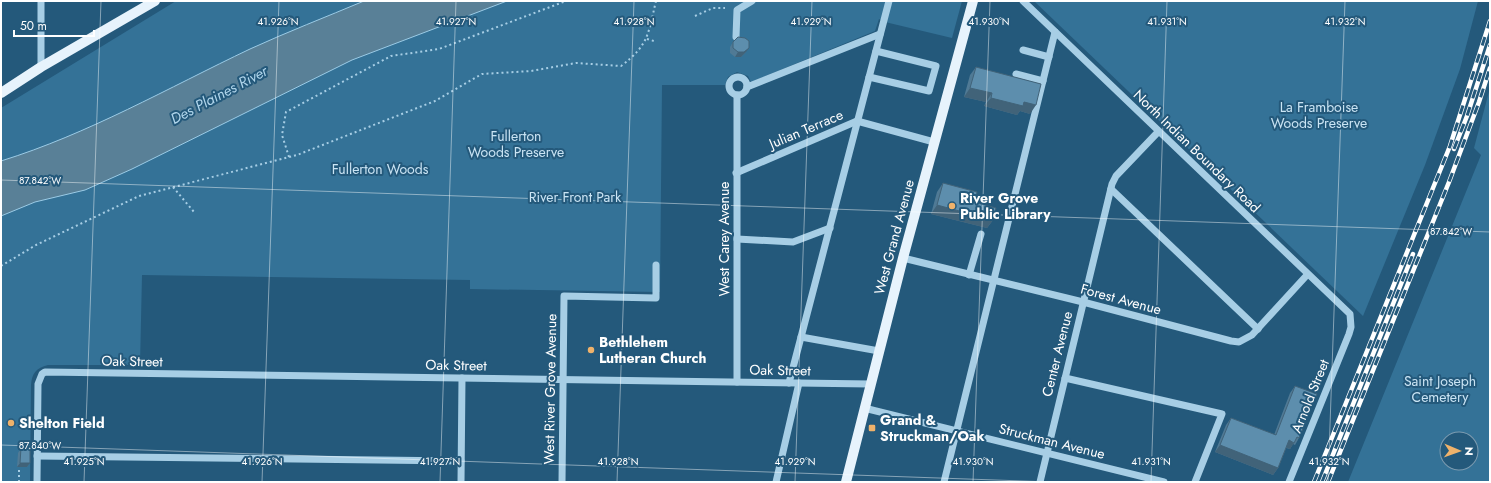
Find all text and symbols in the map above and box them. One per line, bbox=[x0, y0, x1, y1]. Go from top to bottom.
scale bar bbox=[14, 12, 94, 38]
text: 41.926°N bbox=[257, 14, 299, 29]
text: 41.927°N bbox=[436, 14, 476, 29]
text: 41.928°N bbox=[614, 14, 654, 29]
text: 41.929°N bbox=[790, 14, 832, 29]
text: 41.930°N bbox=[968, 14, 1010, 29]
text: 41.931°N bbox=[1147, 14, 1187, 29]
text: 41.932°N bbox=[1325, 14, 1365, 29]
text: 50 m bbox=[20, 17, 47, 35]
water label: Des Plaines River bbox=[166, 60, 272, 130]
street label: North Indian Boundary Road bbox=[1129, 85, 1265, 217]
park label: La Framboise Woods Preserve bbox=[1271, 97, 1367, 133]
street label: Julian Terrace bbox=[764, 104, 846, 154]
park label: Fullerton Woods Preserve bbox=[468, 126, 564, 162]
park label: Fullerton Woods bbox=[332, 159, 429, 179]
text: 87.842°W bbox=[19, 173, 61, 188]
street label: West Grand Avenue bbox=[869, 177, 919, 297]
street label: West Carey Avenue bbox=[714, 181, 734, 297]
park label: River Front Park bbox=[529, 187, 622, 207]
place label: River Grove Public Library bbox=[960, 188, 1051, 224]
marker: River Grove Public Library bbox=[947, 201, 957, 211]
text: 87.842°W bbox=[1430, 224, 1472, 239]
street label: Forest Avenue bbox=[1078, 279, 1164, 319]
street label: Center Avenue bbox=[1037, 309, 1077, 399]
street label: West River Grove Avenue bbox=[539, 314, 561, 464]
place label: Bethlehem Lutheran Church bbox=[599, 332, 706, 368]
marker: Bethlehem Lutheran Church bbox=[586, 345, 596, 355]
street label: Oak Street bbox=[101, 350, 164, 372]
street label: Oak Street bbox=[425, 354, 488, 376]
street label: Arnold Street bbox=[1286, 356, 1334, 436]
street label: Oak Street bbox=[749, 359, 812, 381]
park label: Saint Joseph Cemetery bbox=[1404, 371, 1476, 407]
place label: Grand & Struckman/Oak bbox=[880, 410, 985, 446]
place label: Shelton Field bbox=[19, 413, 105, 433]
marker: Shelton Field bbox=[6, 418, 16, 428]
street label: Struckman Avenue bbox=[997, 418, 1107, 464]
marker: Grand & Struckman/Oak bbox=[867, 423, 877, 433]
north arrow bbox=[1439, 431, 1479, 471]
text: 87.840°W bbox=[19, 438, 61, 453]
text: N bbox=[1461, 447, 1477, 456]
text: 41.925°N bbox=[64, 454, 104, 469]
text: 41.926°N bbox=[241, 454, 283, 469]
text: 41.927°N bbox=[420, 454, 460, 469]
text: 41.928°N bbox=[598, 454, 638, 469]
text: 41.929°N bbox=[774, 454, 816, 469]
text: 41.930°N bbox=[952, 454, 994, 469]
text: 41.931°N bbox=[1131, 454, 1171, 469]
text: 41.932°N bbox=[1309, 454, 1349, 469]

